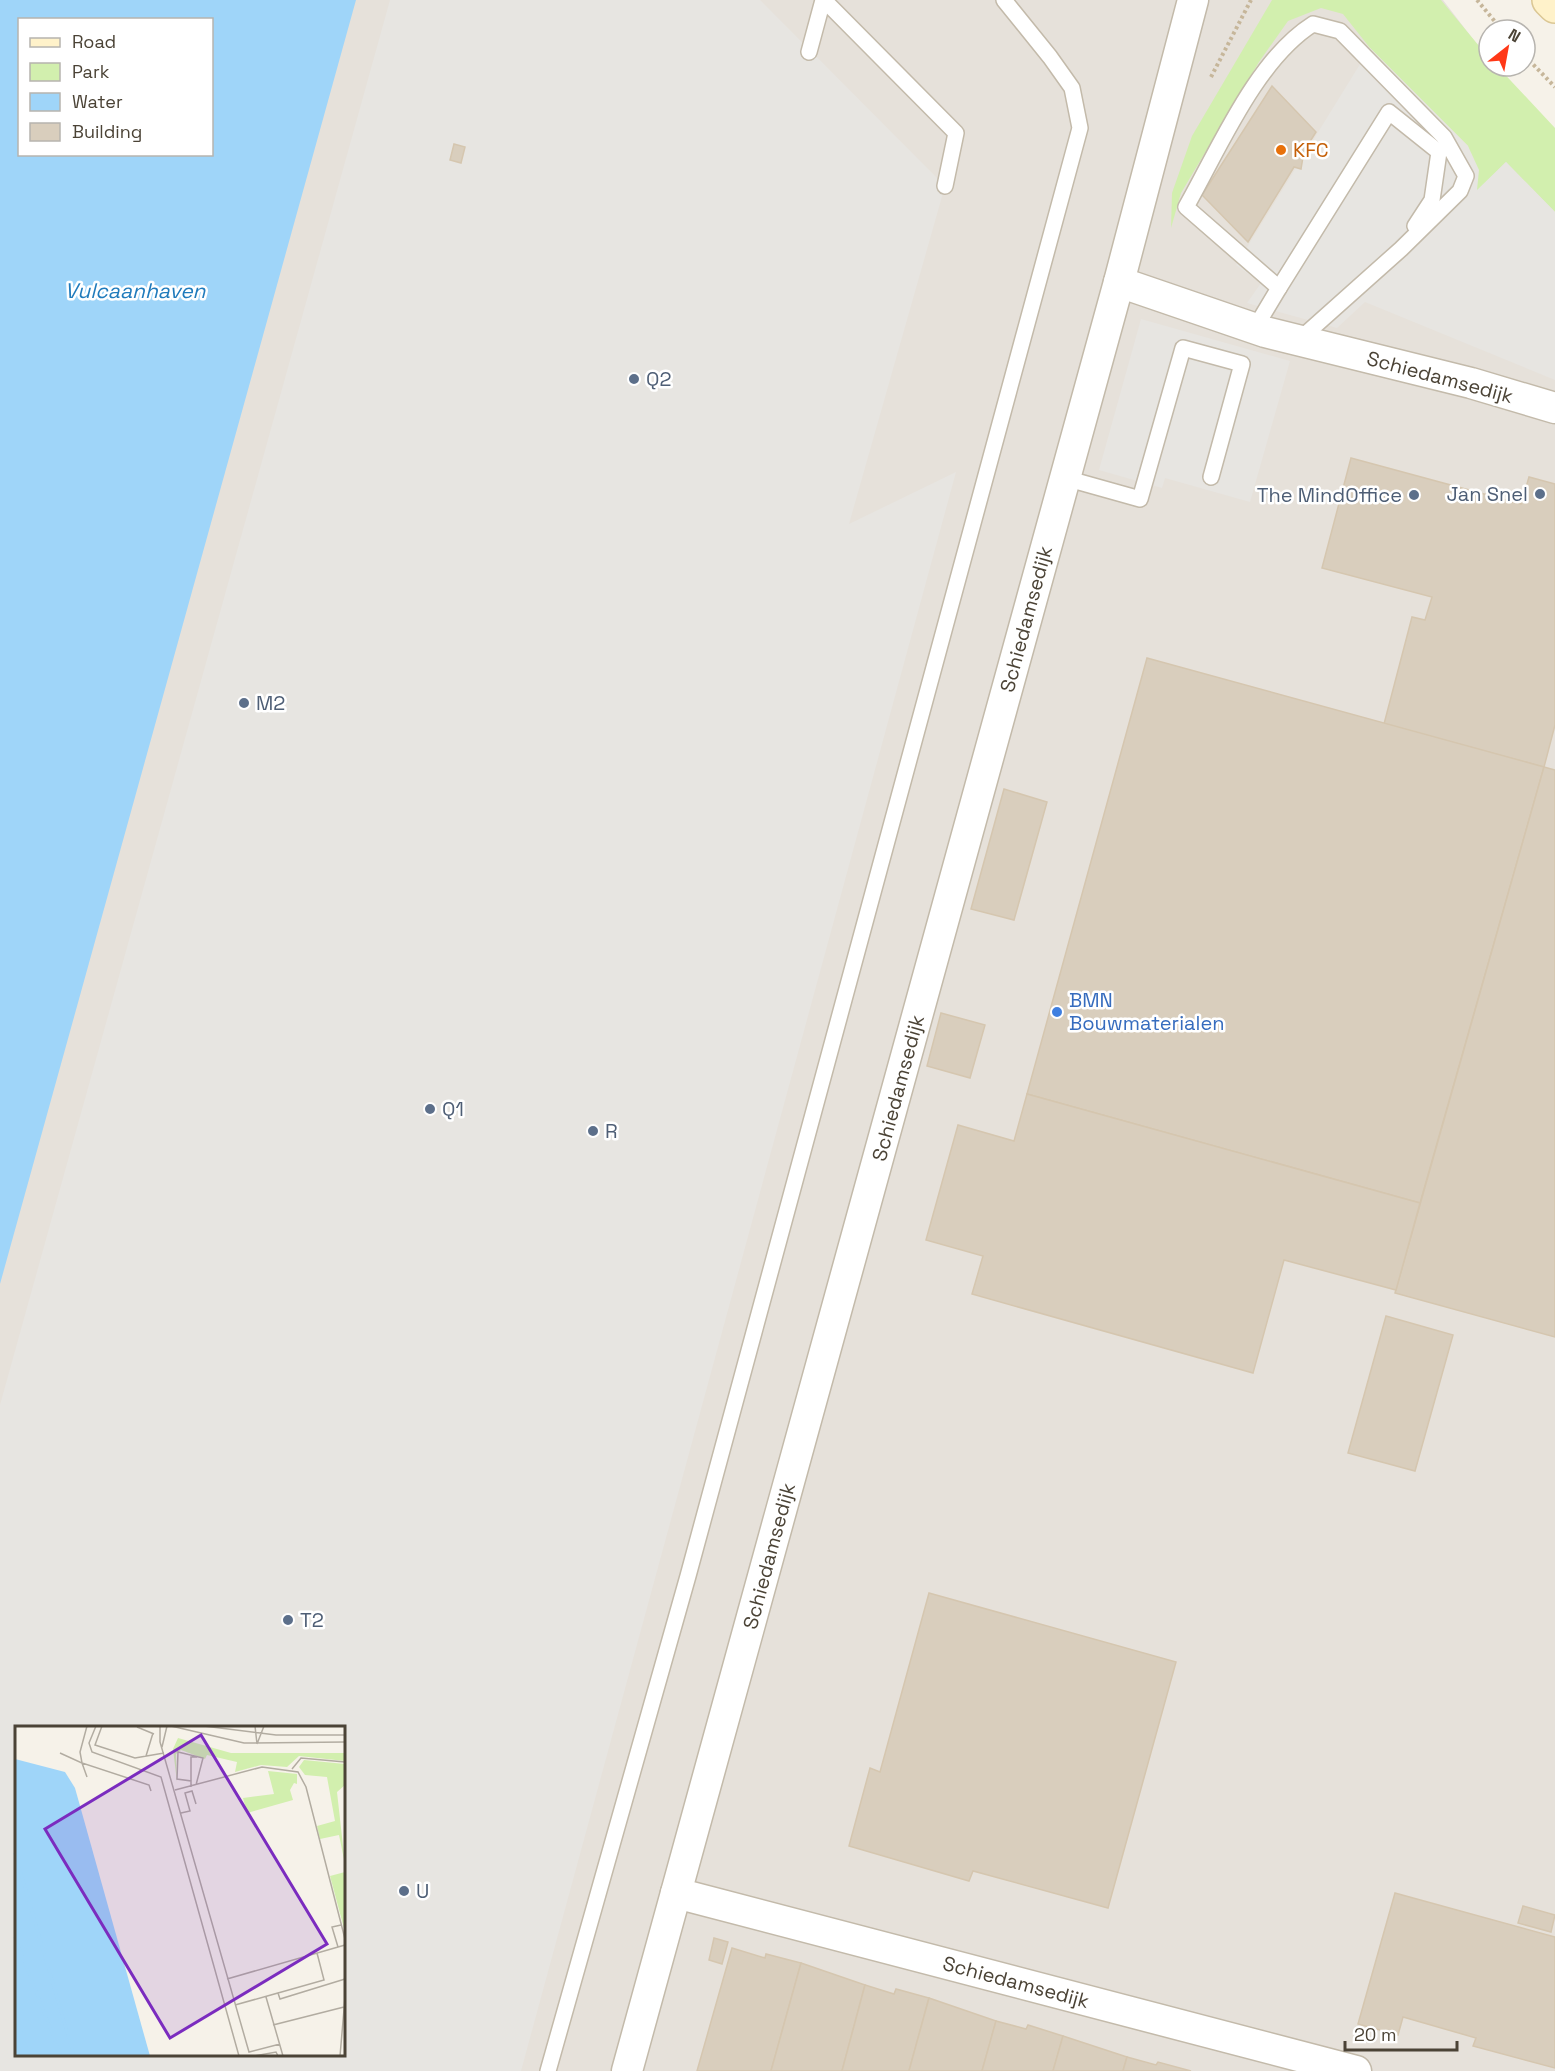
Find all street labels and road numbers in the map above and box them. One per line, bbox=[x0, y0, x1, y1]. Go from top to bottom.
street label: Schiedamsedijk bbox=[1364, 345, 1516, 409]
street label: Schiedamsedijk bbox=[994, 543, 1058, 695]
street label: Schiedamsedijk bbox=[866, 1012, 930, 1164]
street label: Schiedamsedijk bbox=[737, 1480, 801, 1632]
street label: Schiedamsedijk bbox=[940, 1950, 1092, 2014]

